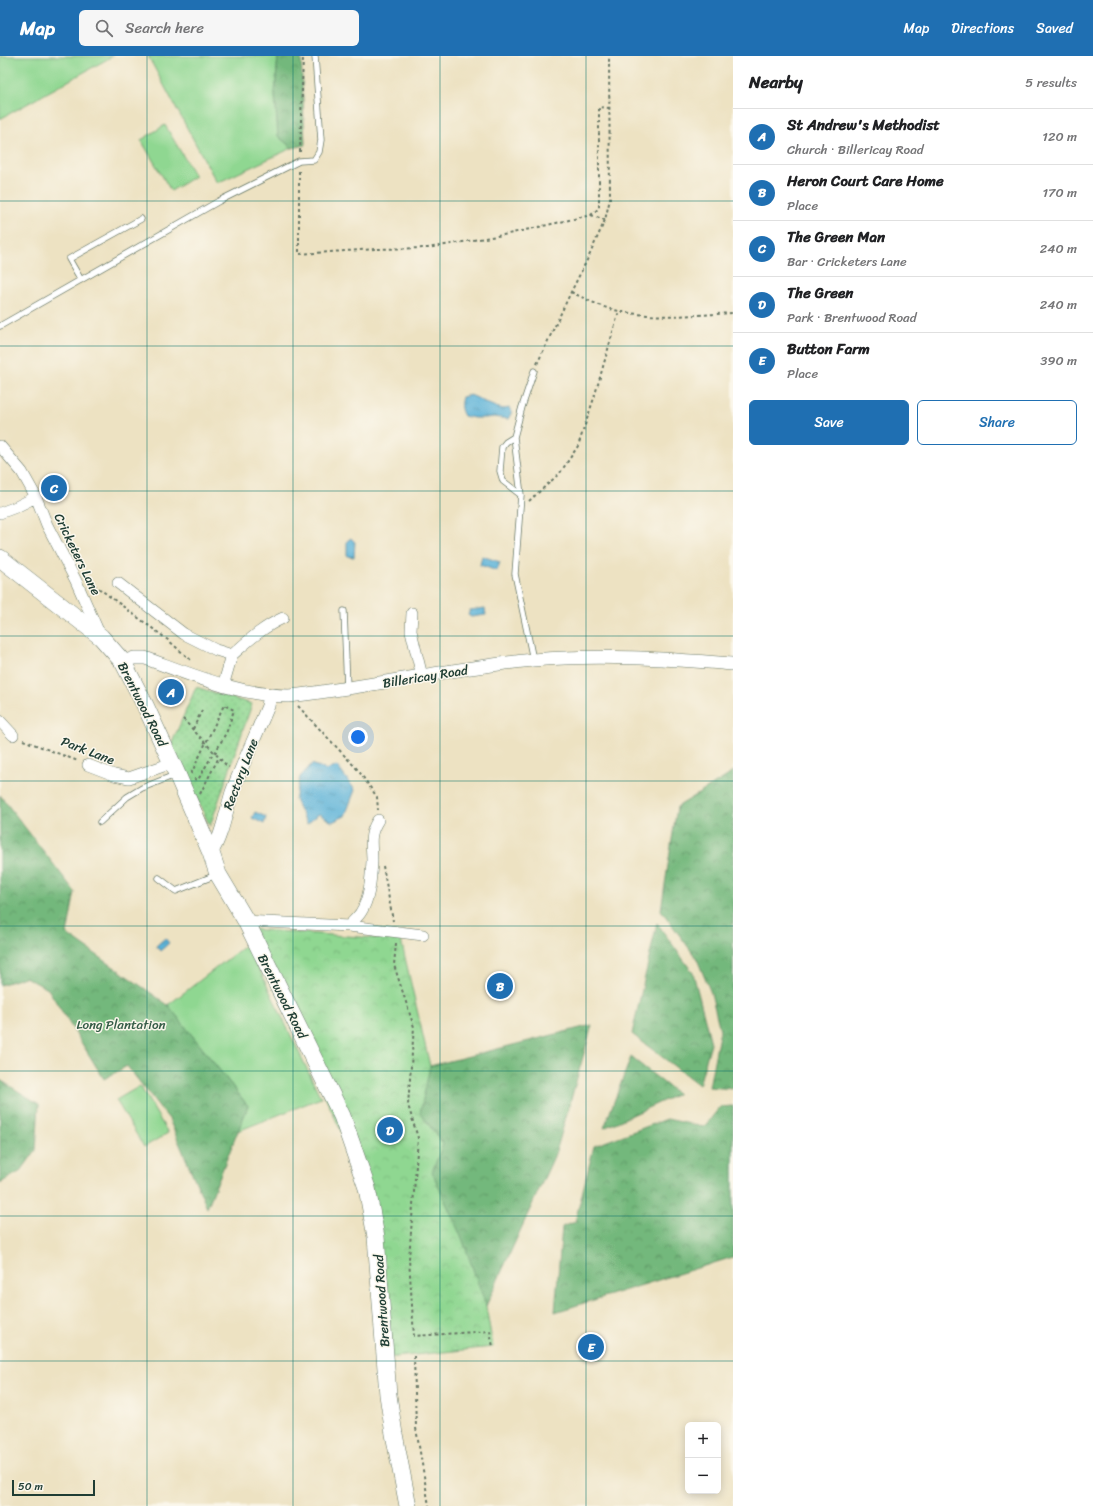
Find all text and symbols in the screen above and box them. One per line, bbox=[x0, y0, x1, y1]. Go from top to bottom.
search box bbox=[79, 10, 359, 46]
text: Map bbox=[20, 12, 55, 45]
text: Search here bbox=[125, 15, 204, 41]
text: Map bbox=[903, 16, 929, 41]
text: Directions bbox=[951, 16, 1014, 41]
text: Saved bbox=[1036, 16, 1073, 41]
icon: search bbox=[93, 17, 115, 39]
text: Nearby bbox=[749, 67, 803, 97]
text: 5 results bbox=[1025, 71, 1077, 94]
text: St Andrew's Methodist bbox=[787, 112, 940, 138]
text: A bbox=[758, 125, 766, 148]
text: 120 m bbox=[1042, 125, 1077, 148]
text: Church · Billericay Road bbox=[787, 138, 924, 161]
text: Heron Court Care Home bbox=[787, 168, 944, 194]
text: B bbox=[758, 181, 766, 204]
text: 170 m bbox=[1042, 181, 1077, 204]
text: Place bbox=[787, 194, 818, 217]
text: The Green Man bbox=[787, 224, 885, 250]
text: C bbox=[758, 237, 766, 260]
text: 240 m bbox=[1040, 237, 1077, 260]
text: Bar · Cricketers Lane bbox=[787, 250, 907, 273]
text: The Green bbox=[787, 280, 853, 306]
text: D bbox=[758, 293, 766, 316]
text: 240 m bbox=[1040, 293, 1077, 316]
text: Park · Brentwood Road bbox=[787, 306, 916, 329]
text: Button Farm bbox=[787, 336, 870, 362]
text: E bbox=[758, 349, 766, 372]
text: 390 m bbox=[1040, 349, 1077, 372]
text: Place bbox=[787, 362, 818, 385]
button: Save bbox=[749, 400, 909, 445]
button: Share bbox=[917, 400, 1077, 445]
pin: C bbox=[41, 473, 67, 503]
street label: Cricketers Lane bbox=[48, 509, 108, 600]
street label: Brentwood Road bbox=[111, 658, 174, 752]
street label: Billericay Road bbox=[381, 658, 470, 695]
pin: A bbox=[158, 677, 184, 707]
your location bbox=[348, 727, 368, 747]
street label: Park Lane bbox=[58, 730, 118, 771]
street label: Rectory Lane bbox=[216, 735, 265, 813]
street label: Brentwood Road bbox=[251, 950, 314, 1044]
pin: B bbox=[487, 971, 513, 1001]
park label: Long Plantation bbox=[76, 1013, 166, 1036]
pin: D bbox=[377, 1115, 403, 1145]
street label: Brentwood Road bbox=[367, 1253, 396, 1348]
pin: E bbox=[578, 1332, 604, 1362]
map controls bbox=[685, 1422, 721, 1494]
button: + bbox=[685, 1422, 721, 1458]
button: − bbox=[685, 1458, 721, 1494]
text: 50 m bbox=[18, 1477, 43, 1496]
scale bar bbox=[12, 1478, 95, 1497]

